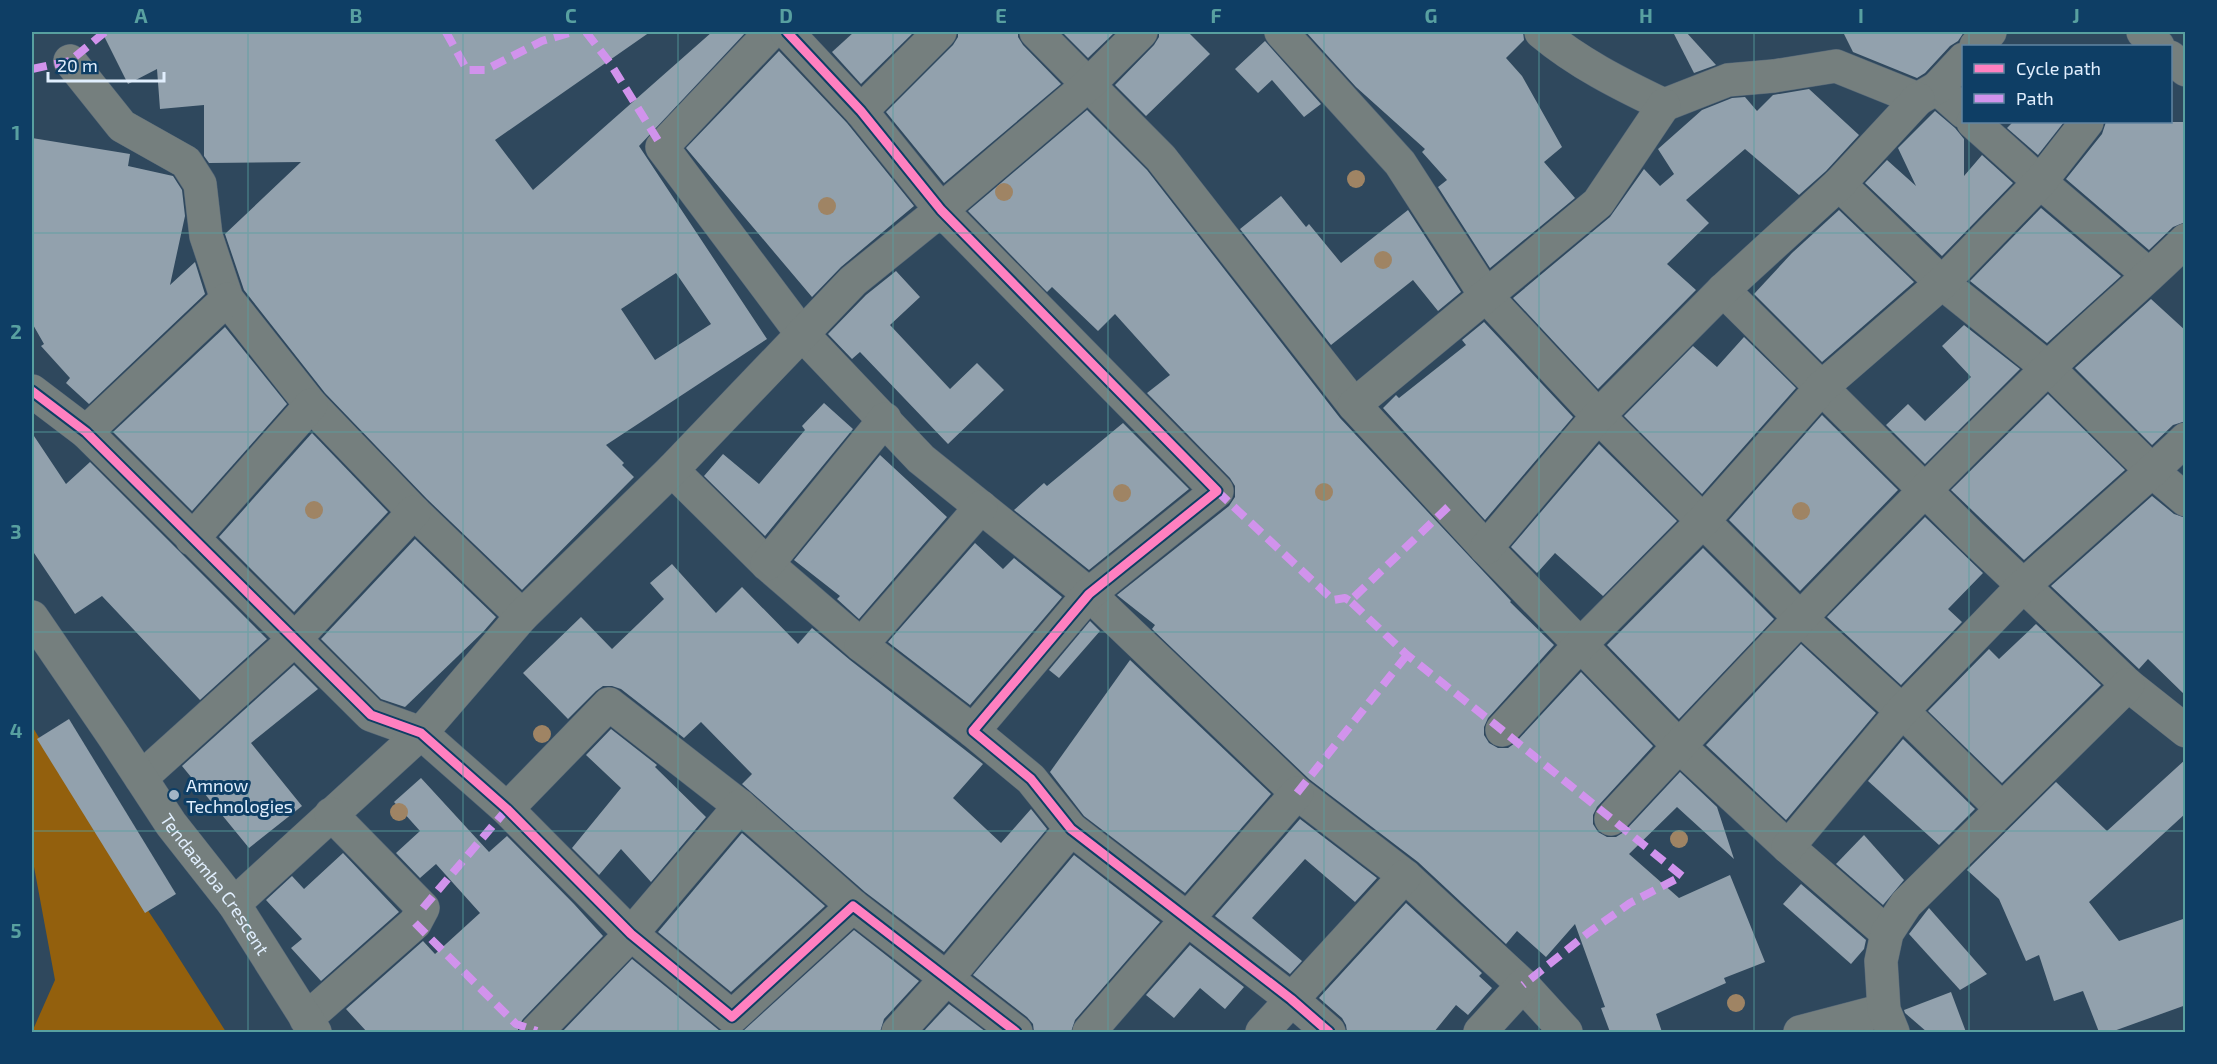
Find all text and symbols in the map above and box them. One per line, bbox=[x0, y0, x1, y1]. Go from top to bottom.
text: A bbox=[134, 3, 148, 27]
text: B bbox=[350, 3, 362, 27]
text: C bbox=[565, 3, 577, 27]
text: D bbox=[779, 3, 793, 27]
text: E bbox=[995, 3, 1007, 27]
text: F bbox=[1210, 3, 1222, 27]
text: G bbox=[1425, 3, 1437, 27]
text: H bbox=[1639, 3, 1653, 27]
text: I bbox=[1858, 3, 1864, 27]
text: J bbox=[2072, 3, 2080, 27]
scale bar bbox=[48, 45, 164, 83]
legend bbox=[1962, 45, 2172, 123]
text: 20 m bbox=[57, 54, 98, 76]
text: Cycle path bbox=[2016, 57, 2101, 79]
text: Path bbox=[2016, 87, 2054, 109]
text: 1 bbox=[12, 120, 20, 144]
text: 2 bbox=[10, 319, 22, 343]
text: 3 bbox=[10, 519, 22, 543]
text: 4 bbox=[10, 718, 23, 742]
place label: Amnow Technologies bbox=[186, 774, 293, 817]
marker: Amnow Technologies bbox=[167, 788, 181, 802]
street label: Tendaamba Crescent bbox=[156, 809, 274, 959]
text: 5 bbox=[10, 918, 22, 942]

